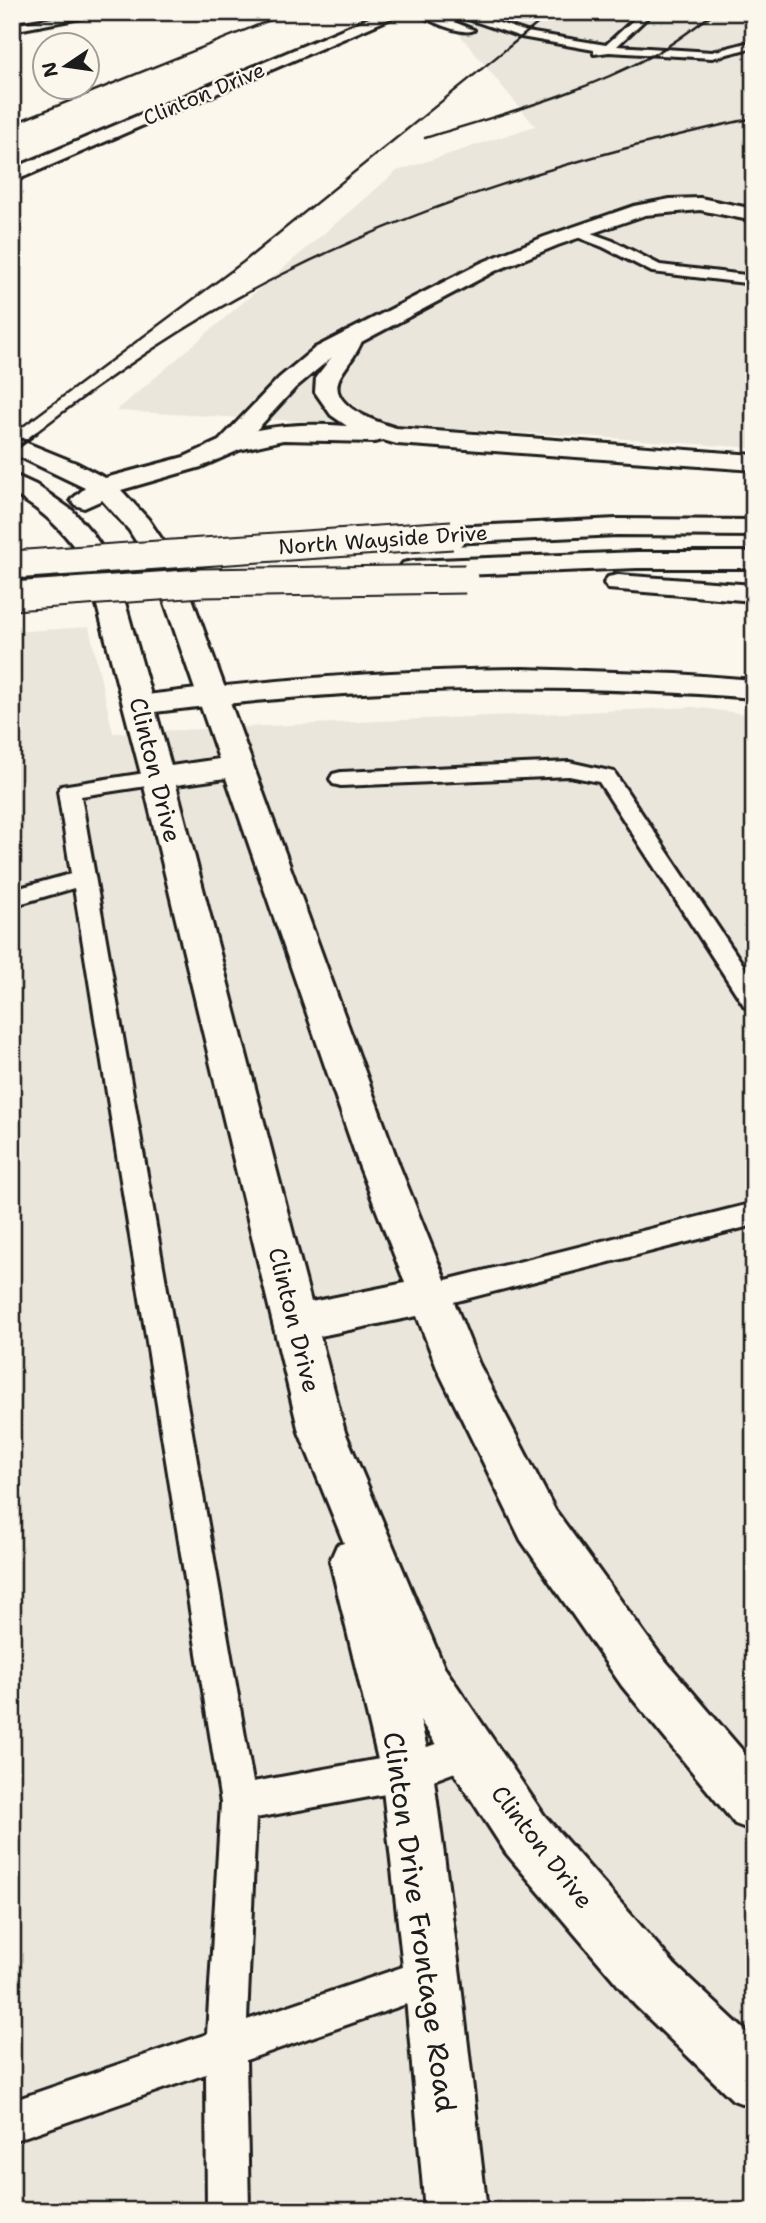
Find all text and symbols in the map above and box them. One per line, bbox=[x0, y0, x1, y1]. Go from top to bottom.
north arrow bbox=[32, 32, 102, 102]
street label: Clinton Drive bbox=[139, 56, 269, 132]
text: N bbox=[36, 60, 64, 80]
street label: North Wayside Drive bbox=[277, 519, 489, 561]
street label: Clinton Drive bbox=[122, 694, 188, 846]
street label: Clinton Drive bbox=[261, 1244, 327, 1396]
street label: Clinton Drive Frontage Road bbox=[374, 1729, 466, 2115]
street label: Clinton Drive bbox=[484, 1779, 600, 1915]

